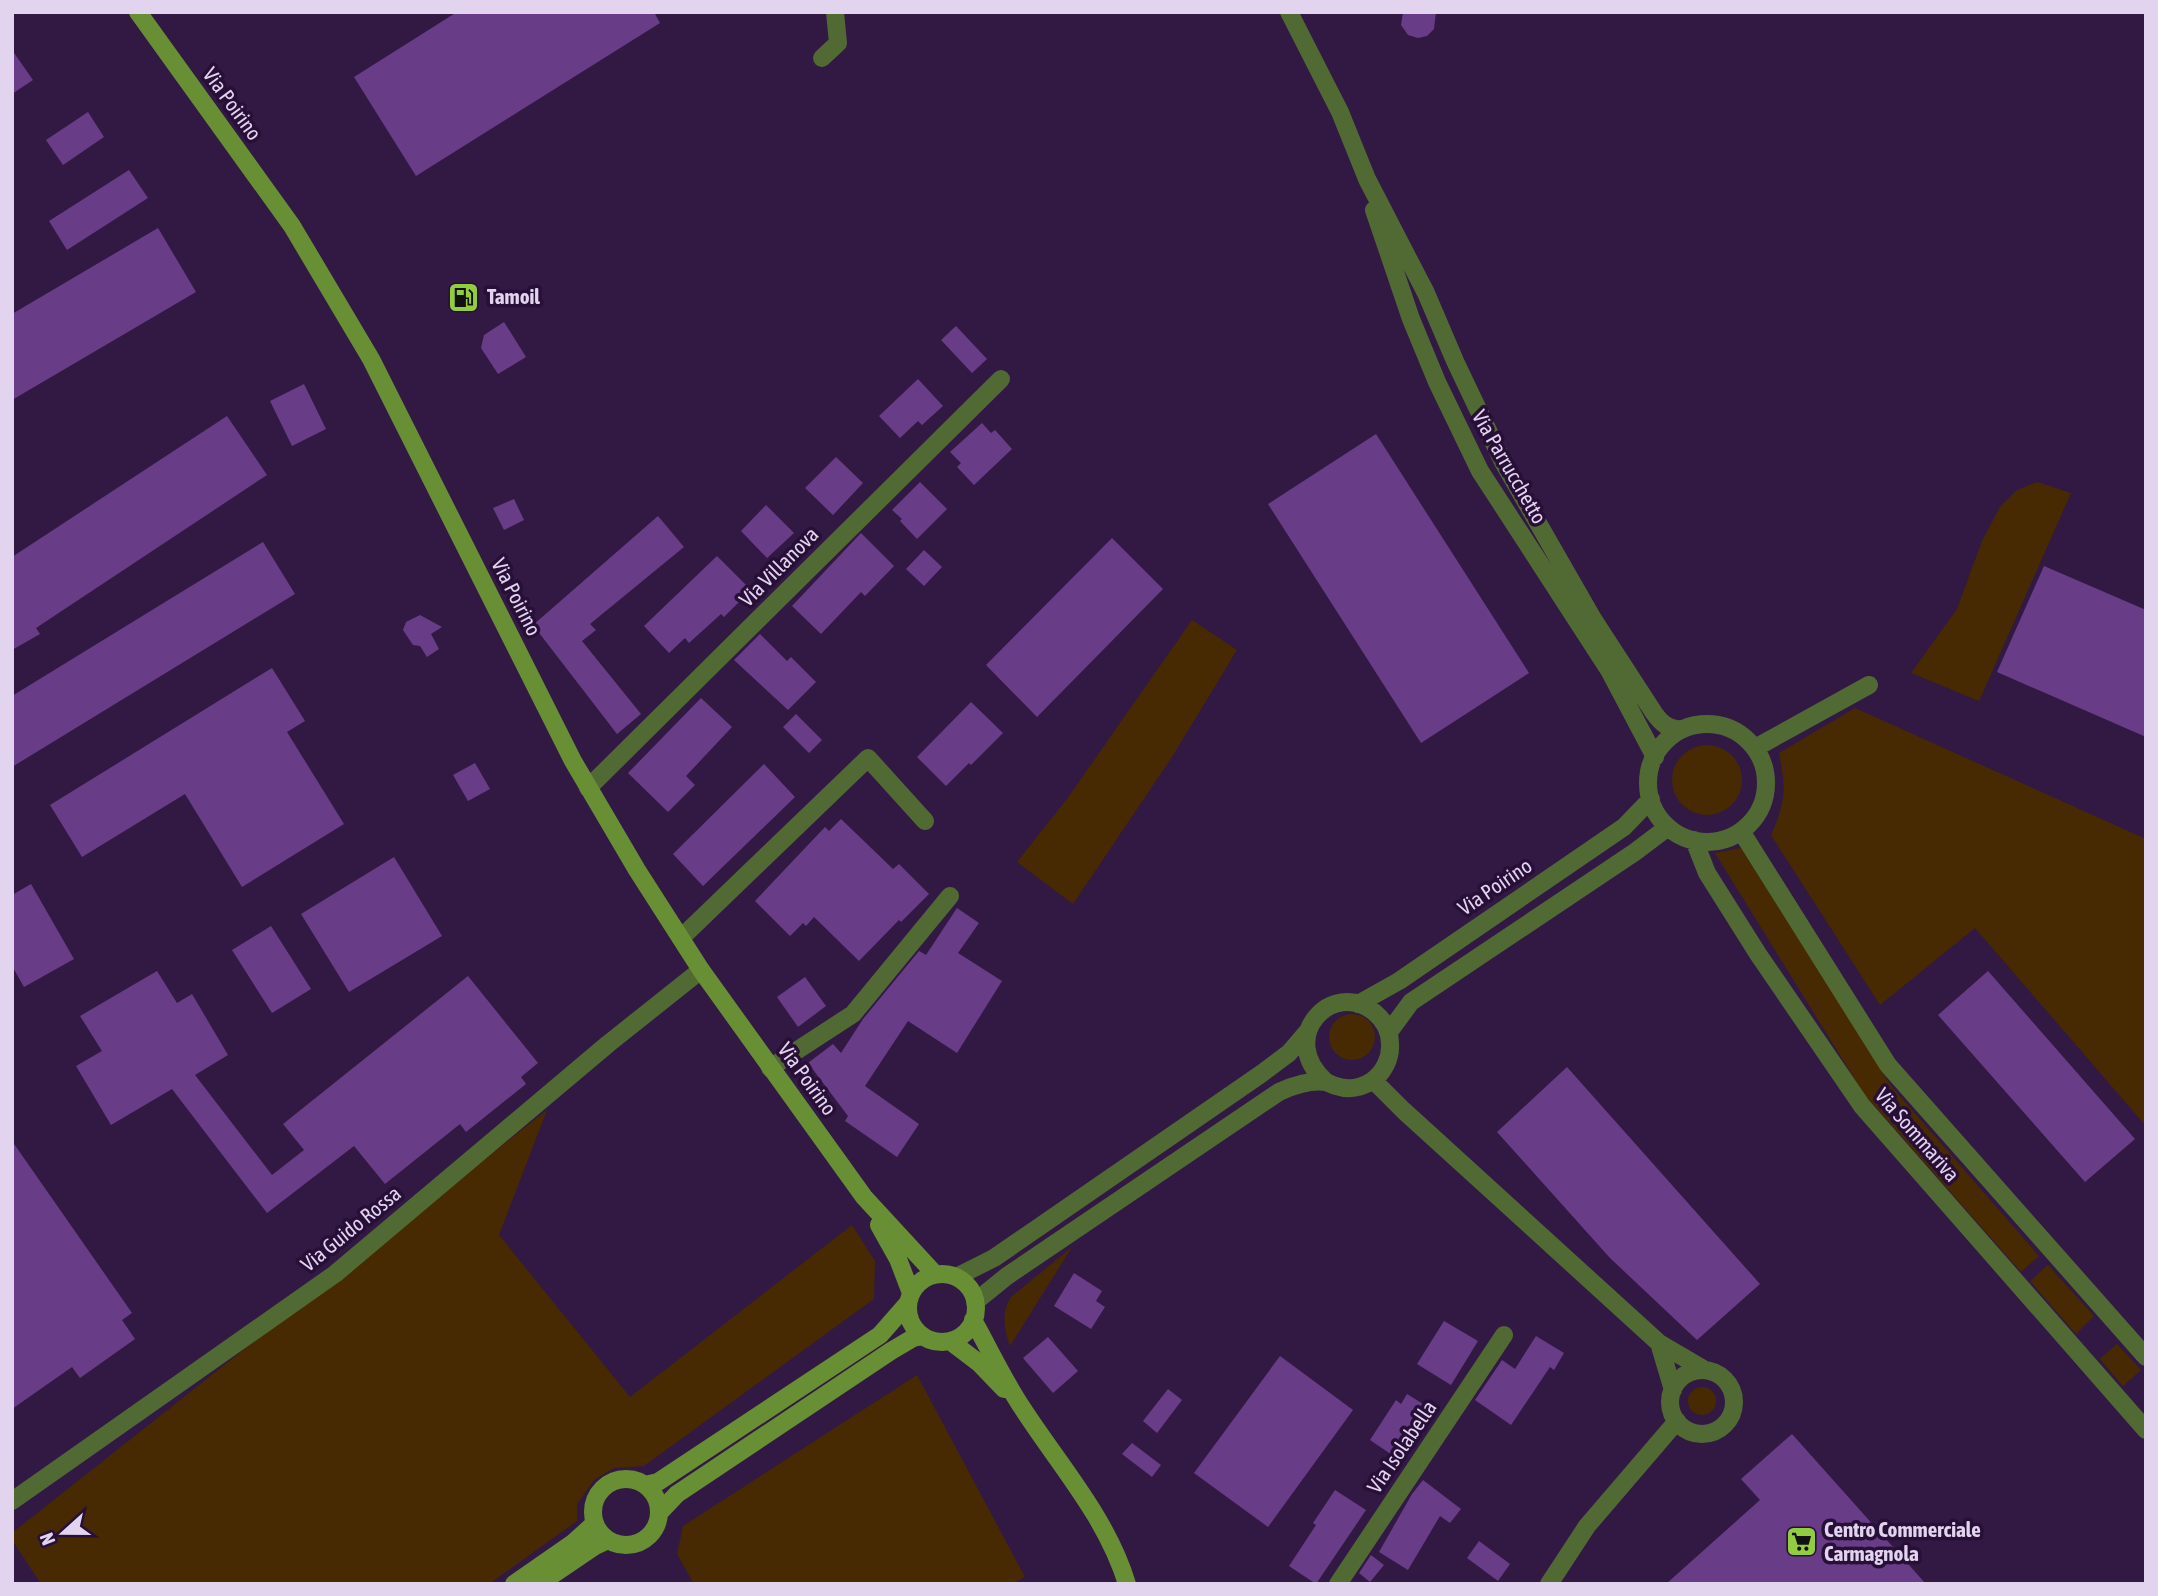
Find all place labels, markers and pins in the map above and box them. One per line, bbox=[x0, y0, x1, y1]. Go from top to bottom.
fuel station icon: Tamoil bbox=[447, 280, 481, 314]
place label: Tamoil bbox=[487, 284, 540, 308]
place label: Centro Commerciale Carmagnola bbox=[1824, 1517, 1981, 1565]
supermarket icon: Centro Commerciale Carmagnola bbox=[1784, 1525, 1818, 1559]

